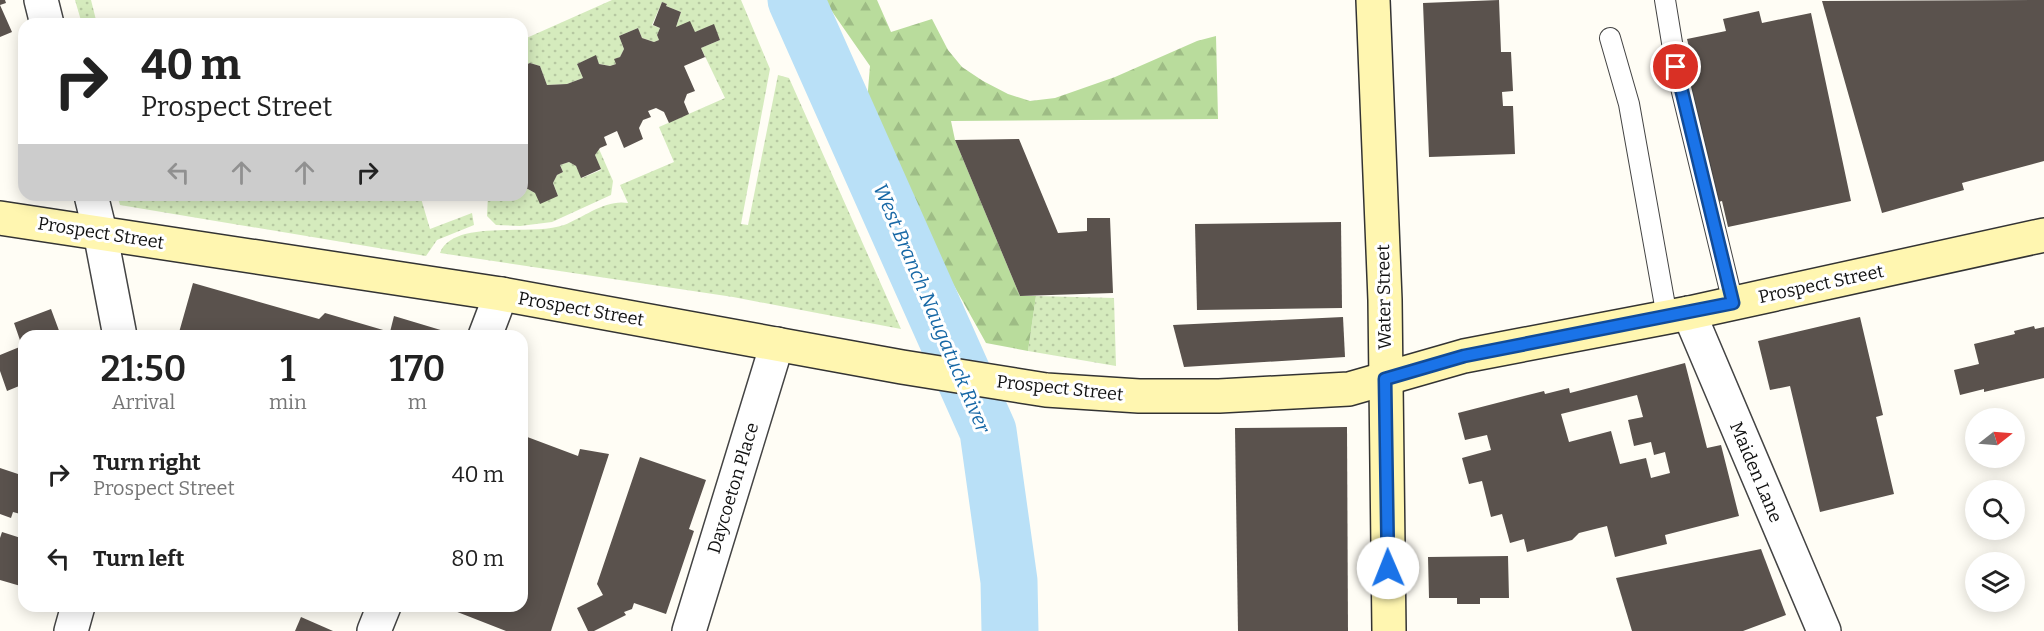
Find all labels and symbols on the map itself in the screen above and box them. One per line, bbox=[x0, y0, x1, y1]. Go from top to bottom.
pin bbox=[1650, 41, 1701, 92]
water label: West Branch Naugatuck River bbox=[869, 180, 996, 437]
street label: Prospect Street bbox=[36, 212, 166, 254]
street label: Water Street bbox=[1372, 244, 1396, 350]
street label: Prospect Street bbox=[1756, 260, 1886, 308]
street label: Prospect Street bbox=[516, 287, 646, 331]
street label: Prospect Street bbox=[995, 370, 1125, 406]
north arrow bbox=[1965, 408, 2025, 468]
street label: Maiden Lane bbox=[1725, 418, 1787, 526]
street label: Daycoeton Place bbox=[703, 420, 763, 556]
position arrow bbox=[1356, 536, 1420, 600]

